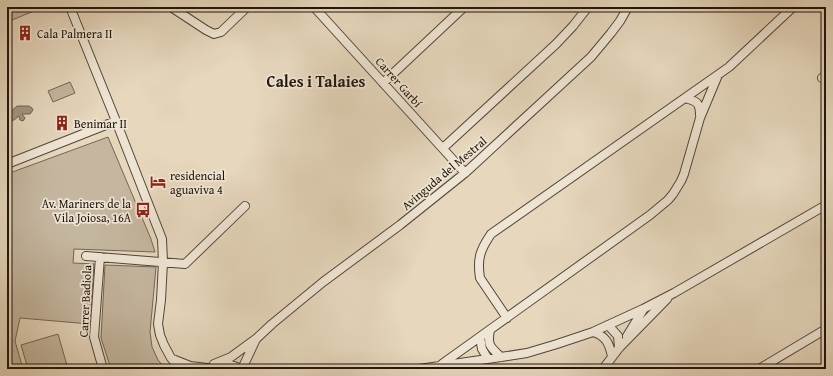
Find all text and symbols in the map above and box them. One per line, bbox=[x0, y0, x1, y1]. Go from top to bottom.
building icon: Cala Palmera II bbox=[16, 24, 34, 42]
place label: Cala Palmera II bbox=[37, 25, 113, 42]
street label: Carrer Garbí bbox=[372, 53, 427, 111]
district label: Cales i Talaies bbox=[267, 69, 366, 93]
building icon: Benimar II bbox=[53, 114, 71, 132]
place label: Benimar II bbox=[74, 115, 127, 132]
street label: Avinguda del Mestral bbox=[398, 132, 491, 214]
place label: residencial aguaviva 4 bbox=[170, 167, 226, 198]
hotel icon: residencial aguaviva 4 bbox=[149, 173, 167, 191]
place label: Av. Mariners de la Vila Joiosa, 16A bbox=[42, 195, 132, 226]
bus stop icon: Av. Mariners de la Vila Joiosa, 16A bbox=[134, 201, 152, 219]
street label: Carrer Badiola bbox=[75, 264, 95, 338]

